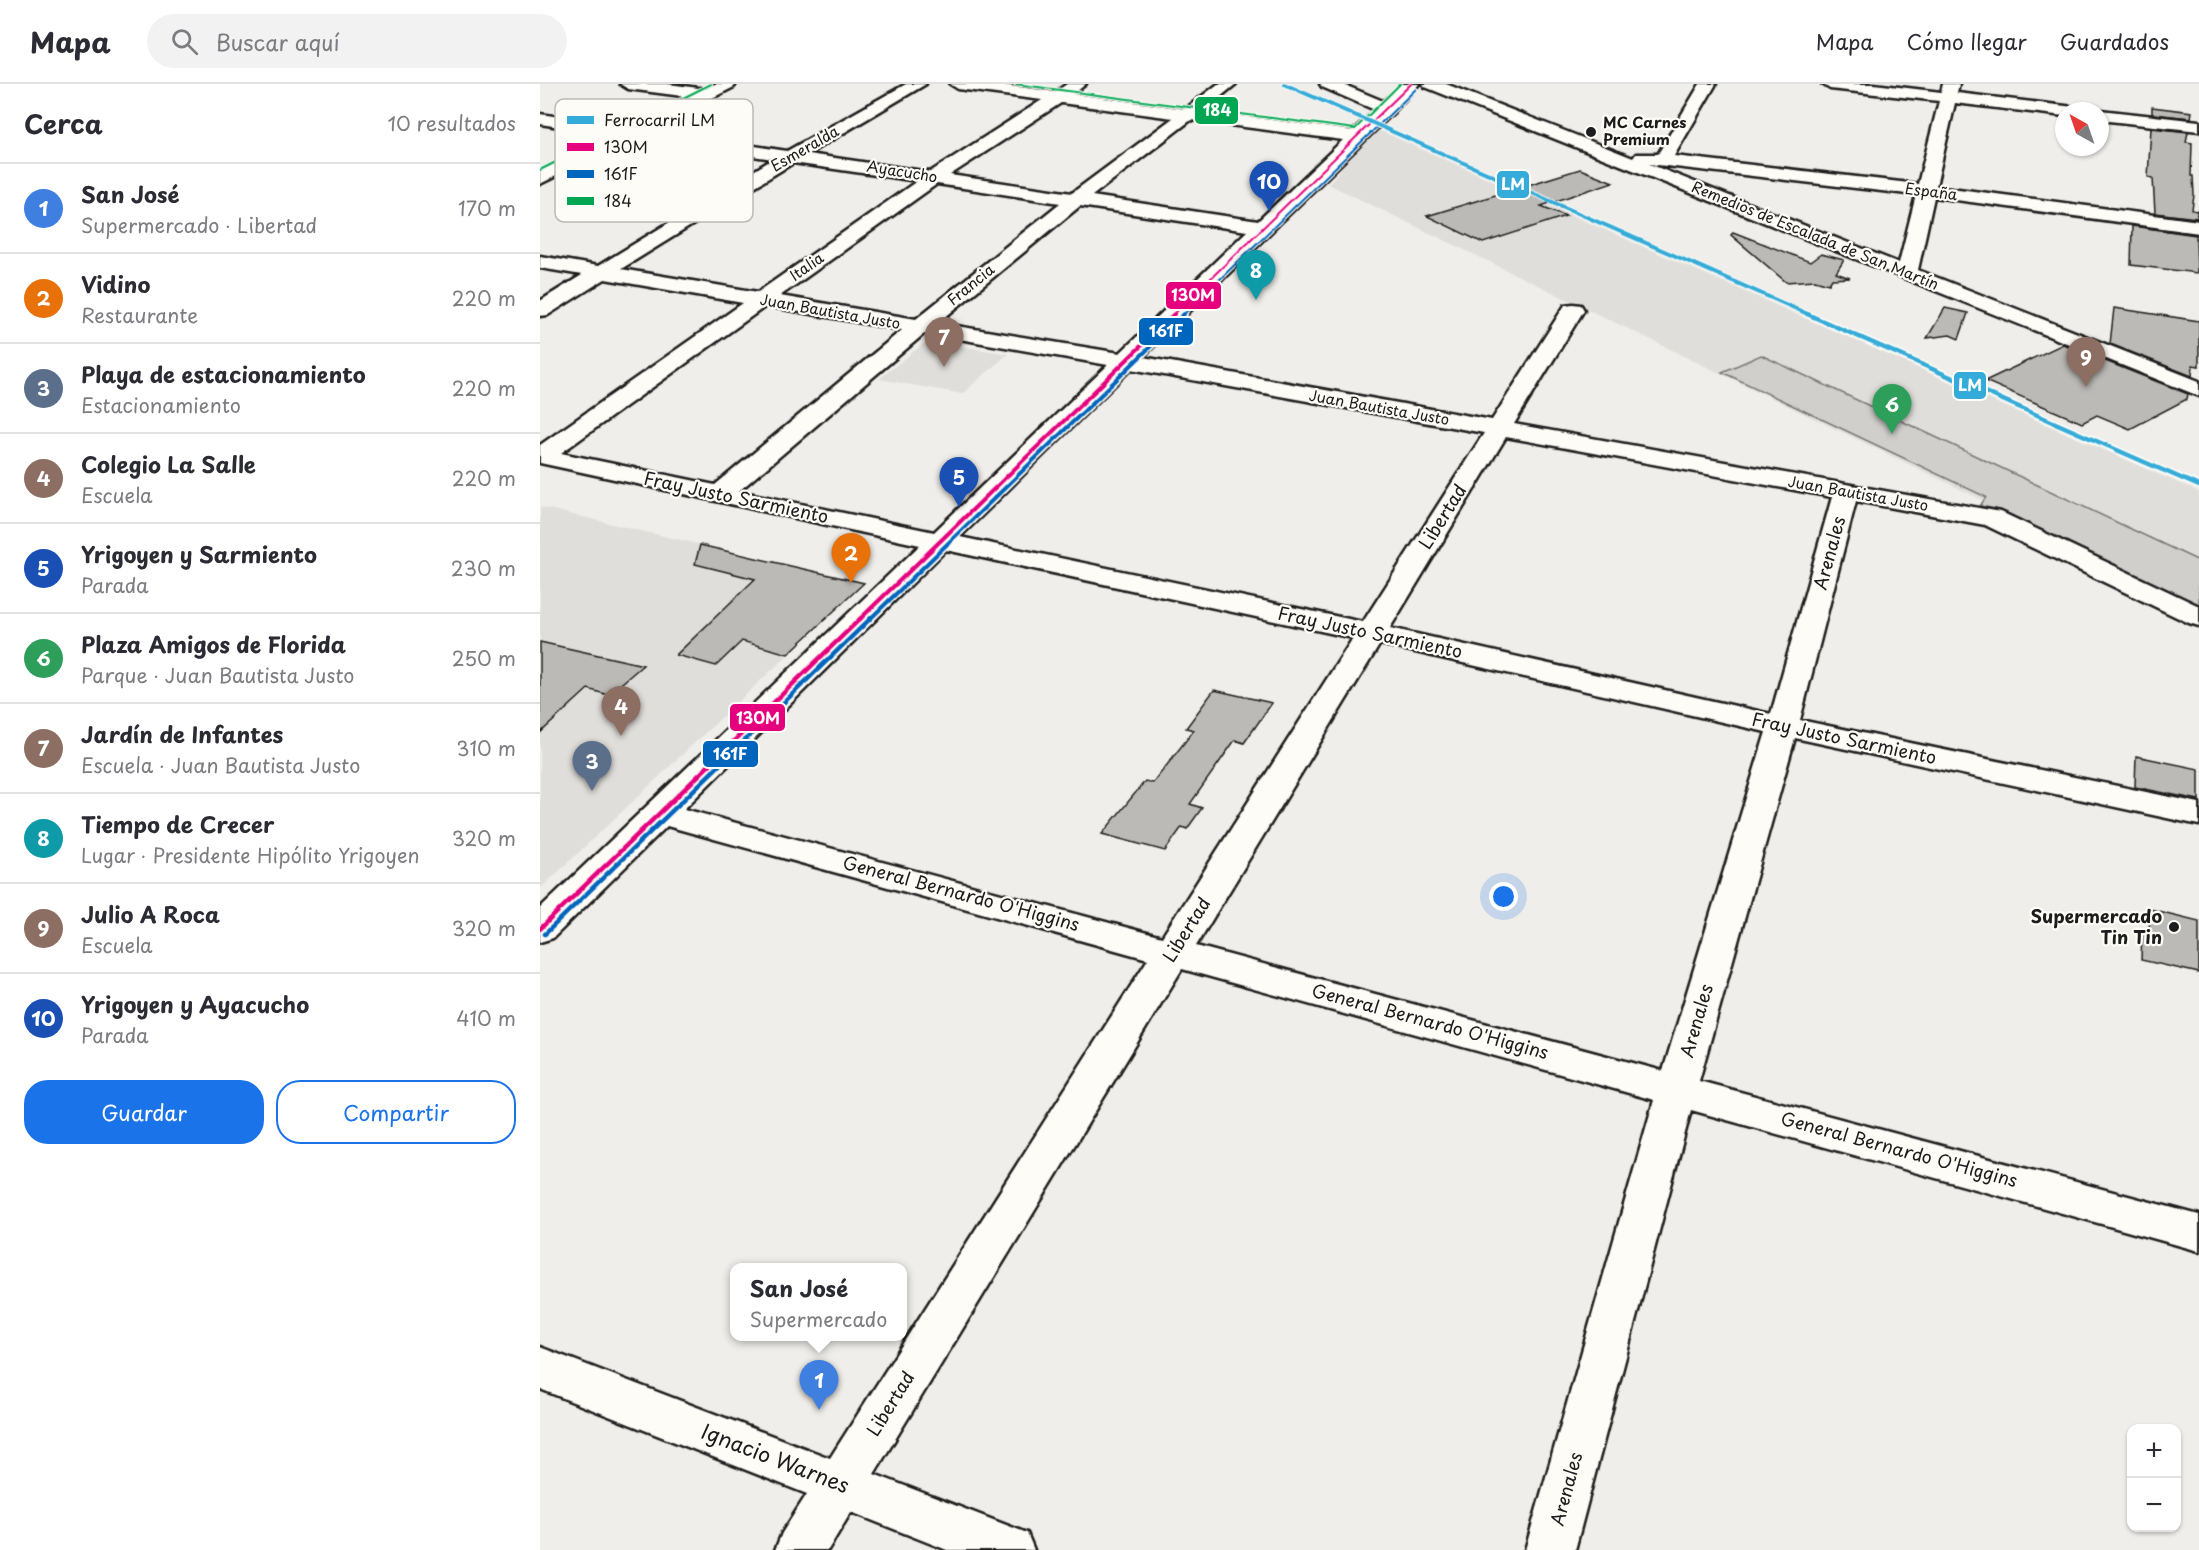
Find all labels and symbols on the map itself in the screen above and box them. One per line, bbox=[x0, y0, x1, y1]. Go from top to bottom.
line badge: 184 bbox=[1194, 96, 1239, 125]
text: 184 bbox=[1203, 97, 1231, 121]
legend bbox=[555, 99, 753, 222]
north arrow bbox=[2055, 102, 2109, 156]
text: Ferrocarril LM bbox=[604, 107, 715, 131]
place label: MC Carnes Premium bbox=[1603, 110, 1687, 150]
street label: Esmeralda bbox=[766, 118, 843, 177]
marker: MC Carnes Premium bbox=[1584, 125, 1598, 139]
text: 130M bbox=[604, 134, 648, 158]
street label: Ayacucho bbox=[865, 154, 939, 187]
text: 161F bbox=[604, 161, 638, 185]
pin: 10 bbox=[1250, 162, 1288, 211]
line badge: LM bbox=[1496, 170, 1530, 199]
text: LM bbox=[1501, 171, 1525, 195]
street label: Remedios de Escalada de San Martín bbox=[1688, 174, 1943, 295]
street label: España bbox=[1904, 176, 1959, 205]
text: 184 bbox=[604, 188, 632, 212]
street label: Italia bbox=[784, 245, 829, 286]
pin: 8 bbox=[1236, 250, 1276, 300]
street label: Francia bbox=[941, 257, 999, 310]
line badge: 130M bbox=[1165, 281, 1222, 310]
text: 130M bbox=[1171, 282, 1215, 306]
street label: Juan Bautista Justo bbox=[758, 287, 902, 334]
line badge: 161F bbox=[1138, 317, 1194, 346]
pin: 7 bbox=[924, 318, 964, 367]
text: 161F bbox=[1149, 318, 1183, 342]
pin: 9 bbox=[2066, 338, 2106, 387]
line badge: LM bbox=[1953, 371, 1987, 400]
text: LM bbox=[1958, 372, 1982, 396]
street label: Juan Bautista Justo bbox=[1307, 383, 1451, 430]
pin: 6 bbox=[1872, 384, 1912, 434]
pin: 5 bbox=[940, 458, 978, 507]
street label: Fray Justo Sarmiento bbox=[642, 464, 831, 529]
street label: Juan Bautista Justo bbox=[1786, 469, 1930, 516]
street label: Libertad bbox=[1411, 478, 1472, 554]
street label: Arenales bbox=[1806, 513, 1851, 592]
pin: 2 bbox=[832, 534, 870, 583]
street label: Fray Justo Sarmiento bbox=[1276, 599, 1465, 664]
pin: 4 bbox=[602, 686, 640, 736]
line badge: 130M bbox=[729, 703, 786, 732]
text: 130M bbox=[736, 705, 780, 729]
street label: Fray Justo Sarmiento bbox=[1750, 705, 1939, 770]
line badge: 161F bbox=[702, 740, 759, 768]
text: 161F bbox=[713, 741, 747, 765]
pin: 3 bbox=[572, 742, 612, 791]
street label: General Bernardo O'Higgins bbox=[840, 848, 1083, 937]
your location bbox=[1489, 882, 1518, 911]
street label: Libertad bbox=[1155, 891, 1216, 967]
place label: Supermercado Tin Tin bbox=[2031, 902, 2162, 950]
marker: Supermercado Tin Tin bbox=[2167, 920, 2181, 934]
street label: General Bernardo O'Higgins bbox=[1309, 976, 1552, 1065]
street label: Arenales bbox=[1672, 981, 1719, 1060]
street label: General Bernardo O'Higgins bbox=[1778, 1104, 2021, 1193]
pin: 1 bbox=[800, 1360, 838, 1410]
street label: Libertad bbox=[859, 1365, 920, 1441]
street label: Ignacio Warnes bbox=[697, 1414, 854, 1500]
street label: Arenales bbox=[1543, 1449, 1588, 1528]

